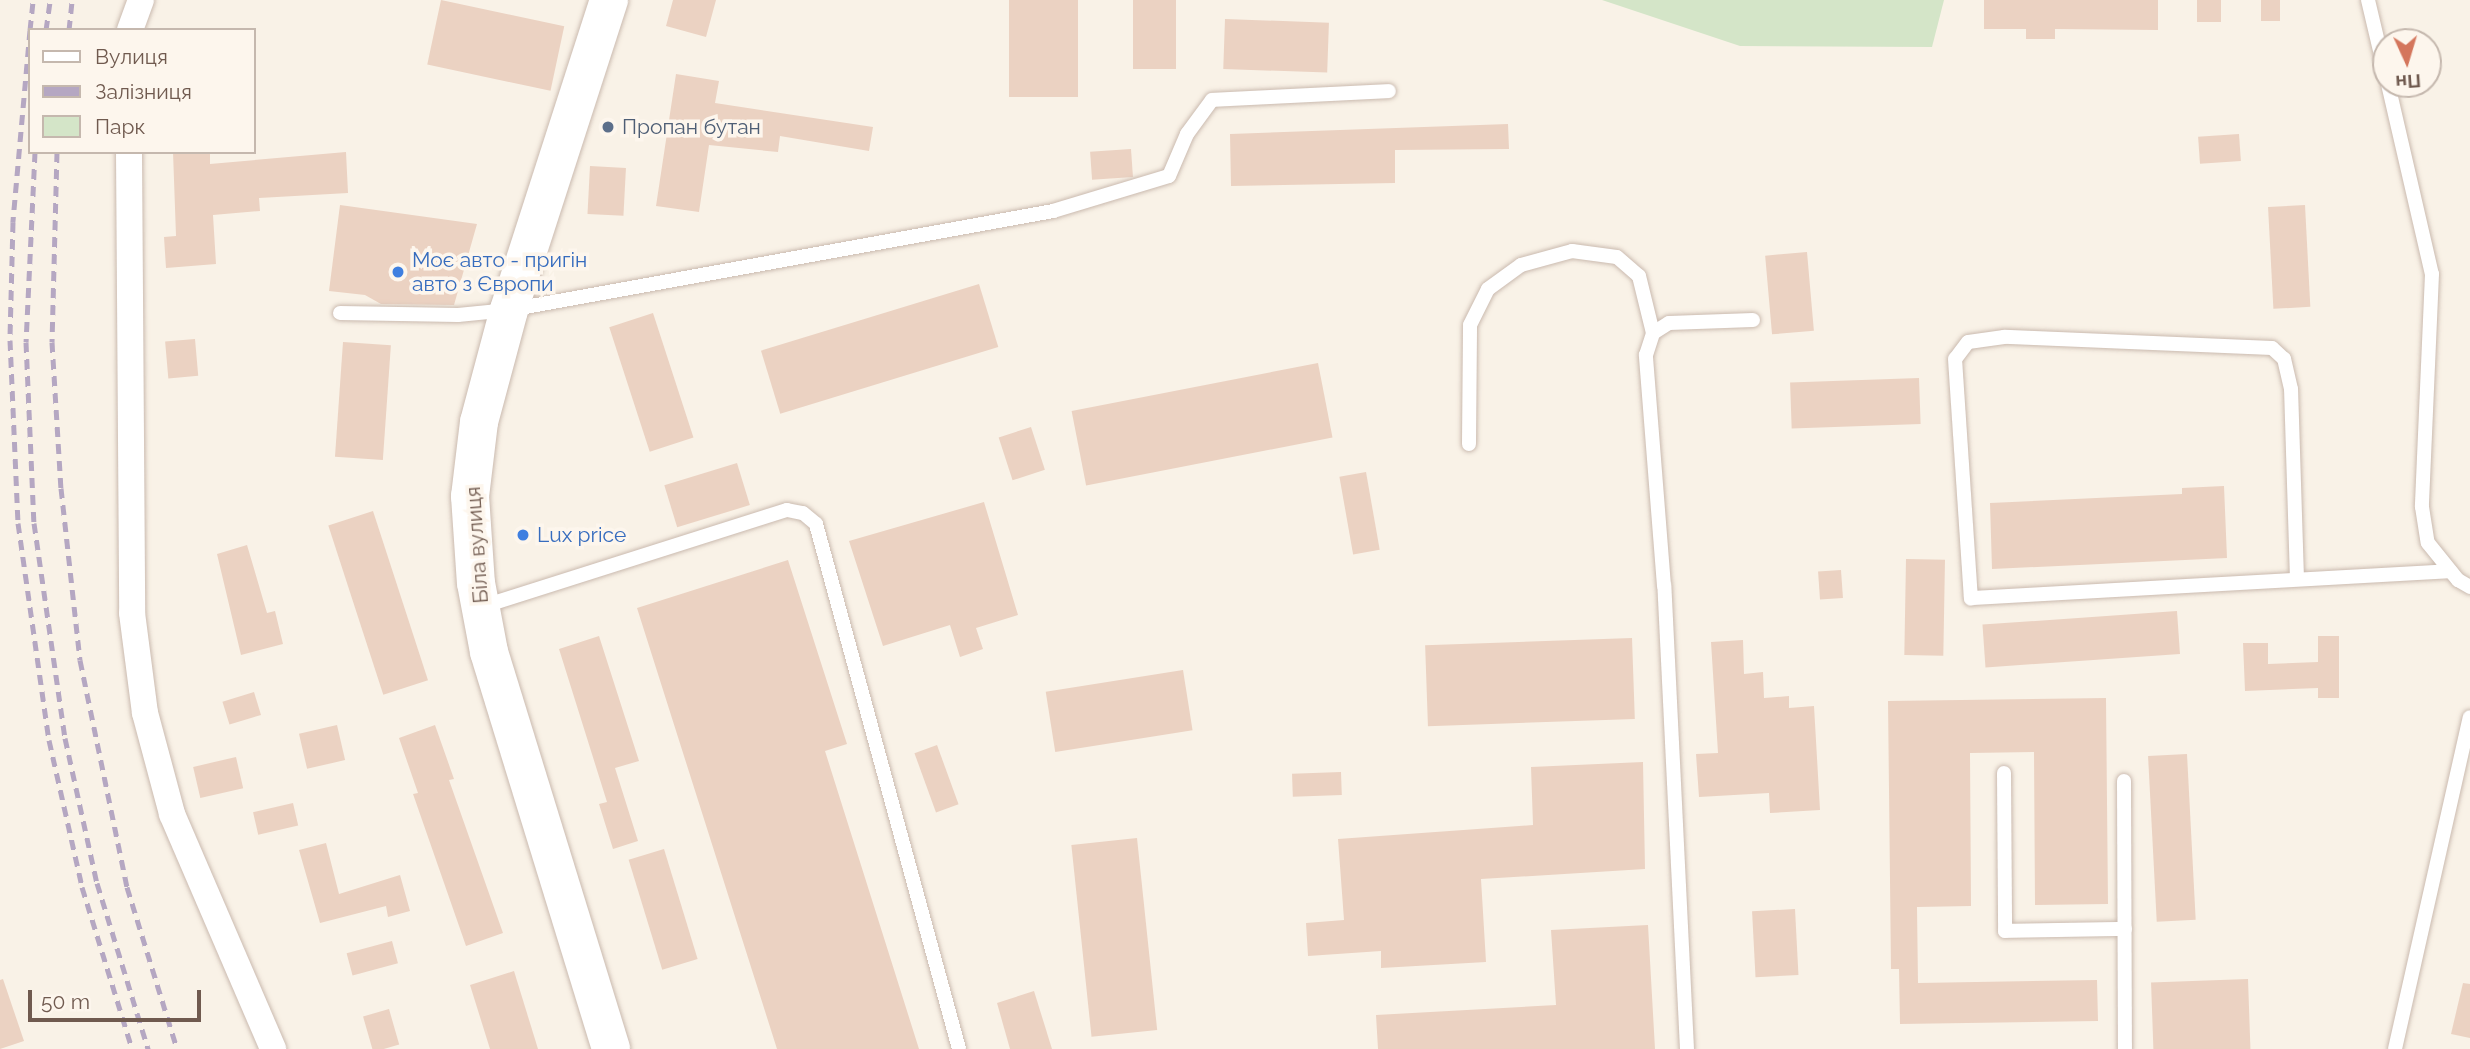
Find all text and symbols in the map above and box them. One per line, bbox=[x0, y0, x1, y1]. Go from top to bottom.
legend bbox=[28, 28, 256, 154]
north arrow bbox=[2372, 28, 2442, 98]
text: Вулиця bbox=[95, 44, 168, 69]
text: Пн bbox=[2395, 70, 2422, 94]
text: Залізниця bbox=[95, 79, 192, 104]
text: Парк bbox=[95, 114, 145, 139]
place label: Пропан бутан bbox=[622, 114, 761, 140]
marker: Пропан бутан bbox=[600, 119, 616, 135]
place label: Моє авто - пригін авто з Європи bbox=[412, 247, 587, 297]
marker: Моє авто - пригін авто з Європи bbox=[390, 264, 406, 280]
street label: Біла вулиця bbox=[460, 486, 494, 604]
place label: Lux price bbox=[537, 522, 626, 548]
marker: Lux price bbox=[515, 527, 531, 543]
scale bar bbox=[32, 976, 205, 1020]
text: 50 m bbox=[41, 989, 90, 1014]

